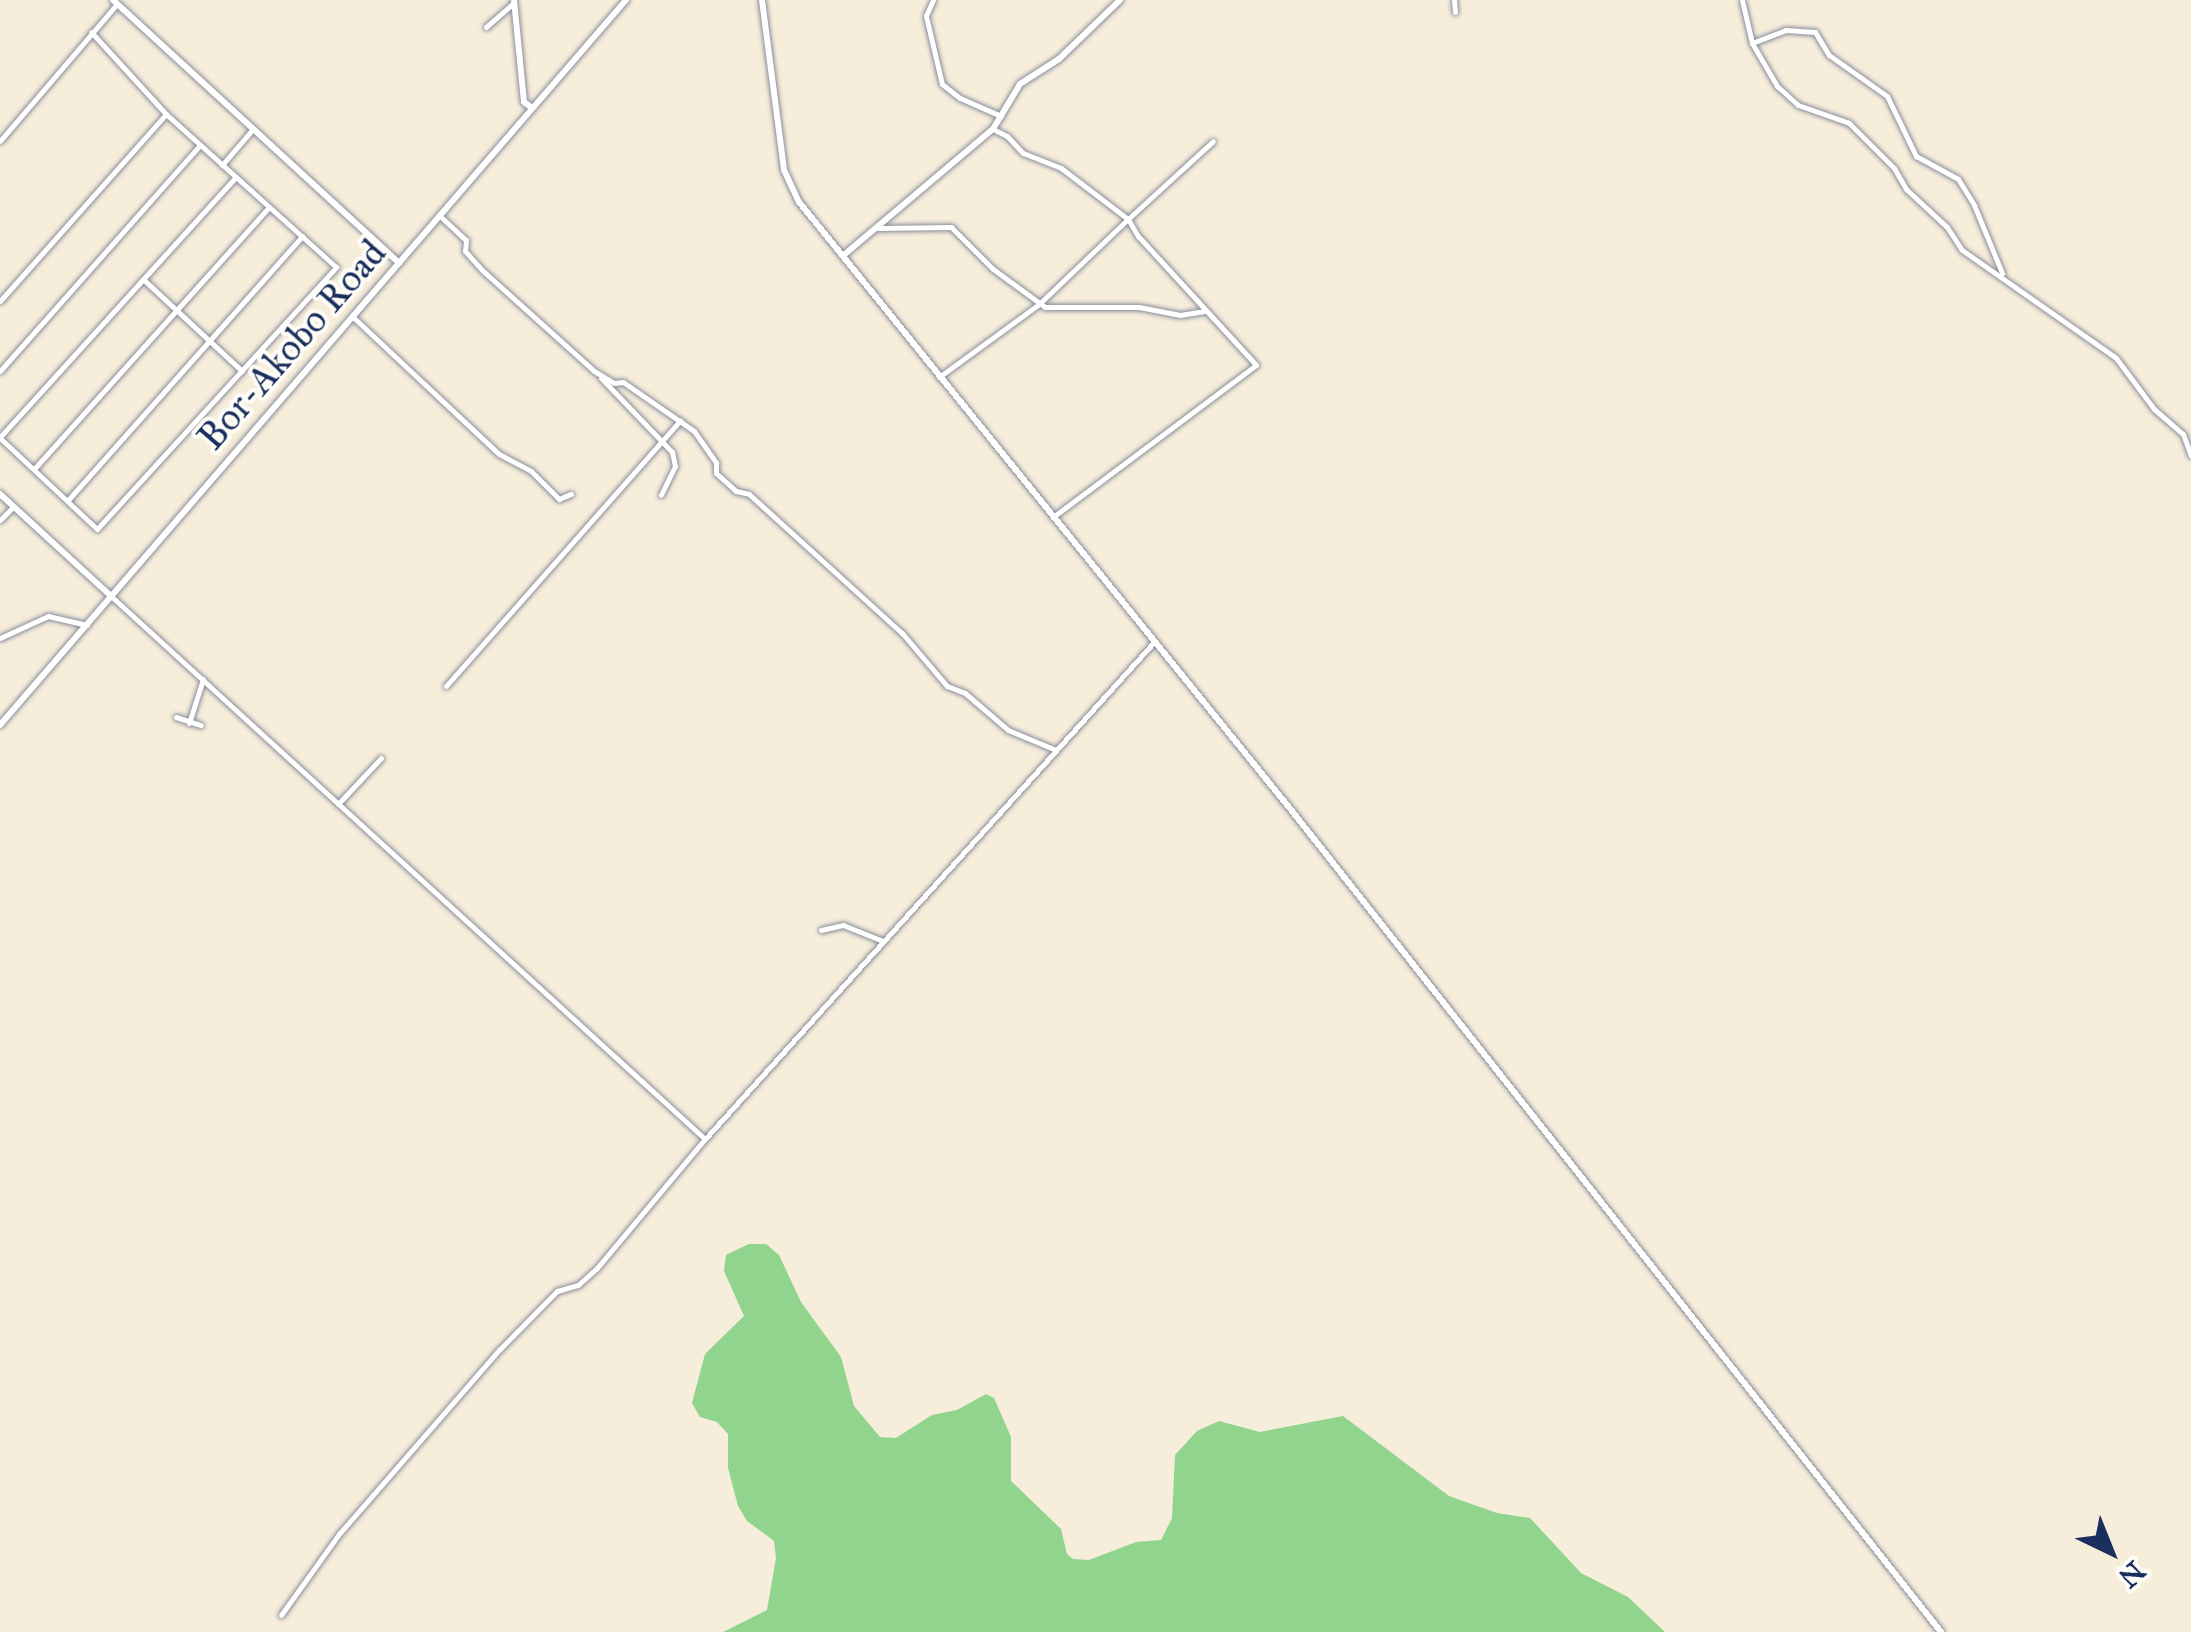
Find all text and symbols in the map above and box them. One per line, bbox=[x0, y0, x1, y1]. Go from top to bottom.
street label: Bor-Akobo Road bbox=[188, 231, 396, 459]
north arrow bbox=[2061, 1502, 2161, 1602]
text: N bbox=[2111, 1553, 2152, 1595]

